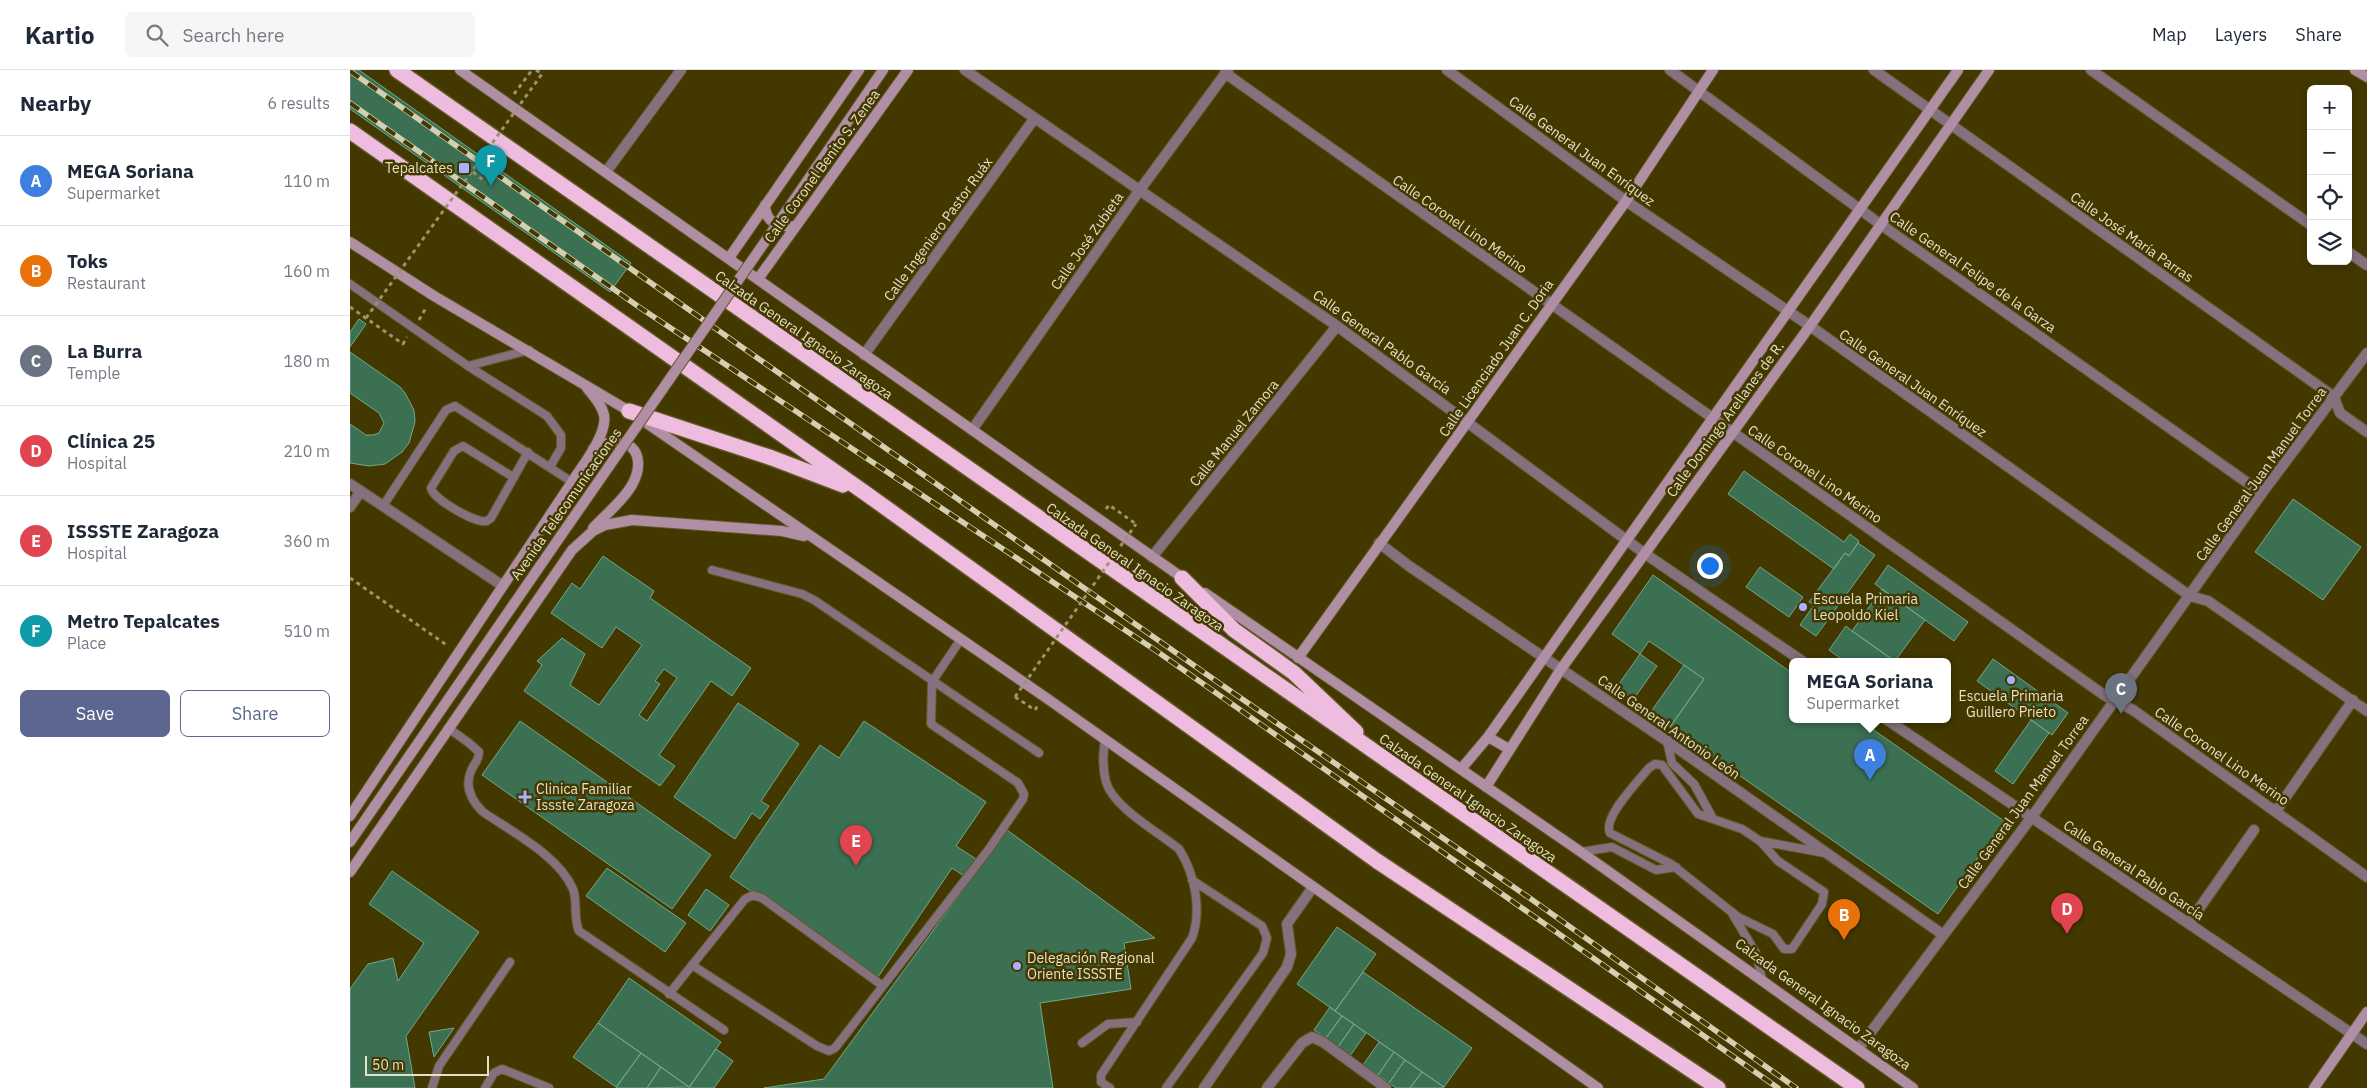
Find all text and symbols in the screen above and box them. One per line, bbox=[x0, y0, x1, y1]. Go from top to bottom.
search box bbox=[125, 12, 475, 57]
text: Kartio bbox=[25, 19, 95, 51]
icon: search bbox=[143, 21, 171, 49]
text: Search here bbox=[183, 23, 284, 47]
text: Map bbox=[2152, 23, 2187, 46]
text: Layers bbox=[2215, 23, 2267, 46]
text: Share bbox=[2295, 23, 2342, 46]
street label: Calle Coronel Benito S. Zenea bbox=[760, 85, 884, 246]
map controls bbox=[2307, 85, 2352, 265]
button: + bbox=[2307, 85, 2352, 130]
text: Nearby bbox=[20, 89, 91, 117]
street label: Calle General Juan Enríquez bbox=[1505, 92, 1659, 210]
text: 6 results bbox=[267, 93, 330, 113]
button: − bbox=[2307, 130, 2352, 175]
pin: F bbox=[475, 145, 507, 186]
street label: Calle Ingeniero Pastor Ruáx bbox=[880, 153, 996, 305]
text: MEGA Soriana bbox=[67, 159, 194, 183]
place label: Tepalcates bbox=[385, 159, 453, 177]
marker: Tepalcates bbox=[457, 161, 471, 175]
text: A bbox=[31, 171, 41, 191]
text: 110 m bbox=[283, 171, 330, 191]
street label: Calle Coronel Lino Merino bbox=[1389, 171, 1531, 277]
button: locate bbox=[2307, 175, 2352, 220]
text: Supermarket bbox=[67, 183, 160, 203]
street label: Calle José Zubieta bbox=[1047, 188, 1128, 293]
street label: Calle José María Parras bbox=[2067, 188, 2197, 286]
street label: Calle General Felipe de la Garza bbox=[1886, 208, 2060, 337]
button: layers bbox=[2307, 220, 2352, 265]
text: Toks bbox=[67, 249, 108, 273]
text: B bbox=[31, 261, 41, 281]
text: 160 m bbox=[283, 261, 330, 281]
street label: Calzada General Ignacio Zaragoza bbox=[712, 267, 897, 404]
text: Restaurant bbox=[67, 273, 146, 293]
street label: Calle Licenciado Juan C. Doria bbox=[1435, 275, 1558, 440]
street label: Calle General Pablo García bbox=[1309, 286, 1455, 399]
street label: Calle General Juan Enríquez bbox=[1836, 325, 1991, 441]
street label: Calle Domingo Arellanes de R. bbox=[1662, 337, 1788, 501]
text: La Burra bbox=[67, 339, 142, 363]
text: C bbox=[31, 351, 41, 371]
text: 180 m bbox=[283, 351, 330, 371]
text: Temple bbox=[67, 363, 120, 383]
street label: Calle Manuel Zamora bbox=[1185, 375, 1283, 490]
street label: Calle General Juan Manuel Torrea bbox=[2192, 383, 2331, 565]
street label: Calle Coronel Lino Merino bbox=[1744, 421, 1886, 527]
street label: Avenida Telecomunicaciones bbox=[507, 424, 626, 584]
text: Clínica 25 bbox=[67, 429, 155, 453]
text: D bbox=[30, 441, 42, 461]
text: 210 m bbox=[283, 441, 330, 461]
text: Hospital bbox=[67, 453, 127, 473]
street label: Calzada General Ignacio Zaragoza bbox=[1043, 499, 1228, 636]
text: ISSSTE Zaragoza bbox=[67, 519, 219, 543]
text: E bbox=[31, 531, 41, 551]
text: 360 m bbox=[283, 531, 330, 551]
text: Hospital bbox=[67, 543, 127, 563]
your location bbox=[1697, 553, 1723, 579]
place label: Escuela Primaria Leopoldo Kiel bbox=[1813, 590, 1919, 624]
marker: Escuela Primaria Leopoldo Kiel bbox=[1797, 601, 1809, 613]
text: Metro Tepalcates bbox=[67, 609, 220, 633]
text: F bbox=[31, 621, 41, 641]
text: 510 m bbox=[283, 621, 330, 641]
text: Place bbox=[67, 633, 106, 653]
popup bbox=[1789, 658, 1951, 723]
text: MEGA Soriana bbox=[1807, 669, 1933, 693]
street label: Calle General Antonio León bbox=[1594, 671, 1744, 783]
pin: C bbox=[2105, 673, 2137, 714]
marker: Escuela Primaria Guillero Prieto bbox=[2005, 674, 2017, 686]
place label: Escuela Primaria Guillero Prieto bbox=[1958, 687, 2064, 721]
button: Save bbox=[20, 690, 170, 737]
button: Share bbox=[180, 690, 330, 737]
text: Supermarket bbox=[1807, 693, 1900, 713]
street label: Calle Coronel Lino Merino bbox=[2151, 703, 2293, 809]
street label: Calle General Juan Manuel Torrea bbox=[1954, 711, 2093, 893]
street label: Calzada General Ignacio Zaragoza bbox=[1376, 730, 1561, 867]
pin: A bbox=[1854, 739, 1886, 780]
place label: Clinica Familiar Issste Zaragoza bbox=[536, 780, 635, 814]
marker: Clinica Familiar Issste Zaragoza bbox=[518, 790, 532, 804]
street label: Calle General Pablo García bbox=[2060, 816, 2209, 924]
pin: E bbox=[840, 825, 872, 866]
pin: D bbox=[2051, 893, 2083, 934]
pin: B bbox=[1828, 899, 1860, 940]
street label: Calzada General Ignacio Zaragoza bbox=[1732, 934, 1915, 1074]
place label: Delegación Regional Oriente ISSSTE bbox=[1027, 949, 1155, 983]
marker: Delegación Regional Oriente ISSSTE bbox=[1011, 960, 1023, 972]
scale bar bbox=[365, 1053, 489, 1076]
text: 50 m bbox=[372, 1056, 404, 1074]

